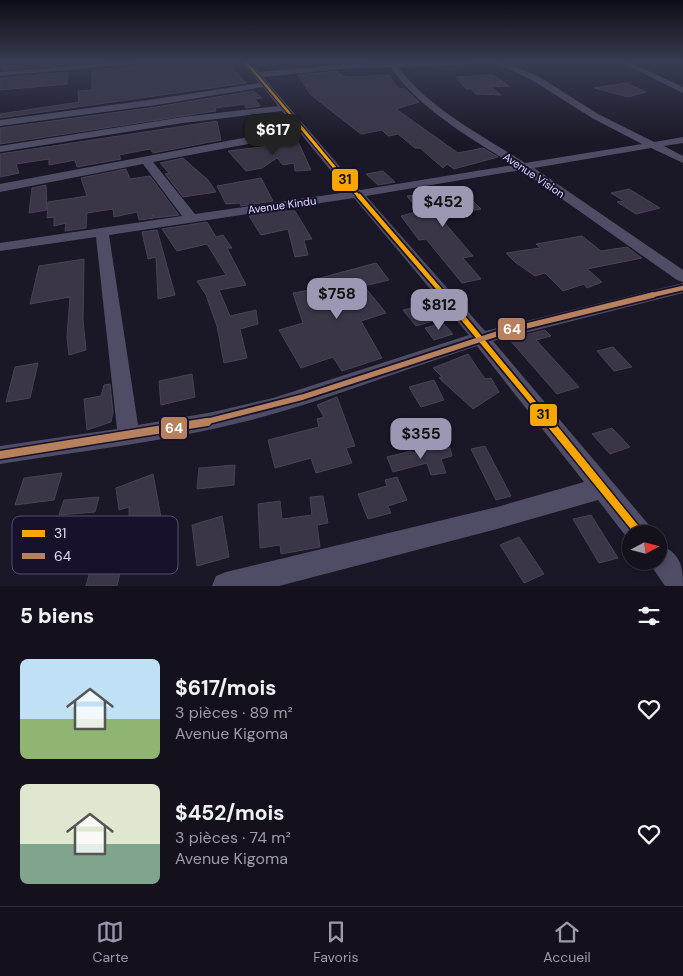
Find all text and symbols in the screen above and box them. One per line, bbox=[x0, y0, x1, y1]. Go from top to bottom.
pin: $617 bbox=[243, 114, 303, 156]
text: $617 bbox=[256, 119, 290, 140]
street label: Avenue Vision bbox=[501, 149, 567, 201]
line badge: 31 bbox=[331, 168, 359, 192]
text: 31 bbox=[338, 170, 352, 188]
pin: $452 bbox=[413, 186, 473, 228]
text: $452 bbox=[423, 191, 463, 212]
street label: Avenue Kindu bbox=[247, 193, 317, 217]
pin: $758 bbox=[307, 278, 367, 320]
text: $758 bbox=[318, 283, 356, 304]
pin: $812 bbox=[409, 288, 469, 331]
text: $812 bbox=[422, 294, 456, 315]
line badge: 64 bbox=[497, 317, 526, 341]
text: 64 bbox=[503, 320, 521, 338]
line badge: 31 bbox=[529, 403, 558, 427]
text: 31 bbox=[536, 405, 550, 423]
line badge: 64 bbox=[160, 416, 188, 440]
pin: $355 bbox=[391, 418, 451, 460]
text: 64 bbox=[165, 419, 183, 437]
text: $355 bbox=[401, 423, 441, 444]
legend bbox=[12, 516, 178, 574]
text: 31 bbox=[54, 524, 66, 542]
north arrow bbox=[622, 525, 668, 570]
map controls bbox=[622, 525, 667, 570]
text: 64 bbox=[54, 547, 72, 565]
text: 5 biens bbox=[20, 602, 94, 630]
icon: filters bbox=[635, 602, 663, 630]
text: $617/mois bbox=[175, 674, 276, 702]
icon: home bbox=[60, 679, 120, 739]
icon: heart bbox=[635, 695, 663, 723]
text: 3 pièces · 89 m² bbox=[175, 702, 293, 723]
text: Avenue Kigoma bbox=[175, 723, 288, 744]
text: $452/mois bbox=[175, 799, 284, 827]
icon: home bbox=[60, 804, 120, 864]
icon: heart bbox=[635, 820, 663, 848]
text: 3 pièces · 74 m² bbox=[175, 827, 291, 848]
text: Avenue Kigoma bbox=[175, 848, 288, 869]
tab: Carte bbox=[92, 918, 128, 966]
tab: Favoris bbox=[313, 918, 358, 966]
tab: Accueil bbox=[543, 918, 591, 966]

